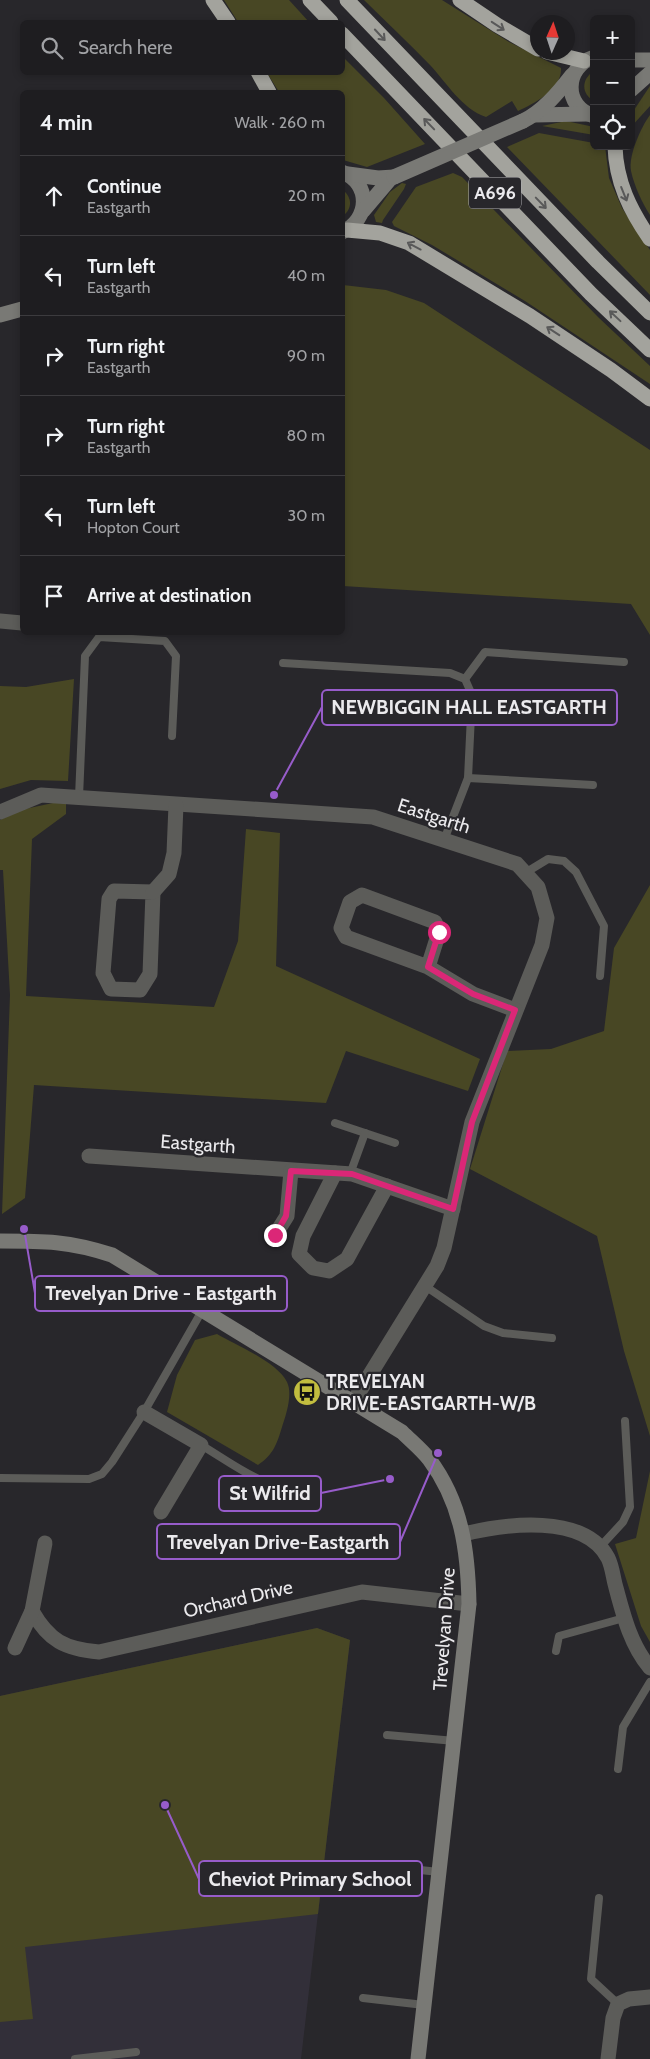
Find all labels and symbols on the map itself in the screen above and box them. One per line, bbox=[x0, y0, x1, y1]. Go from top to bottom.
north arrow bbox=[530, 15, 575, 60]
one-way arrow bbox=[491, 21, 505, 31]
one-way arrow bbox=[374, 29, 386, 42]
one-way arrow bbox=[423, 118, 435, 130]
road number: A696 bbox=[469, 178, 521, 208]
one-way arrow bbox=[620, 186, 629, 201]
one-way arrow bbox=[535, 197, 547, 210]
one-way arrow bbox=[407, 241, 422, 250]
one-way arrow bbox=[608, 310, 621, 322]
one-way arrow bbox=[546, 326, 560, 336]
callout: NEWBIGGIN HALL EASTGARTH bbox=[322, 690, 617, 725]
text: NEWBIGGIN HALL EASTGARTH bbox=[331, 695, 607, 719]
street label: Eastgarth bbox=[395, 793, 473, 839]
route start bbox=[428, 921, 451, 944]
street label: Eastgarth bbox=[160, 1130, 236, 1158]
route end bbox=[264, 1224, 287, 1247]
callout: Trevelyan Drive - Eastgarth bbox=[35, 1276, 287, 1311]
text: Trevelyan Drive - Eastgarth bbox=[45, 1281, 277, 1305]
place label: TREVELYAN DRIVE-EASTGARTH-W/B bbox=[326, 1370, 536, 1415]
bus stop icon: TREVELYAN DRIVE-EASTGARTH-W/B bbox=[292, 1377, 322, 1407]
callout: St Wilfrid bbox=[219, 1476, 321, 1511]
text: St Wilfrid bbox=[229, 1481, 311, 1505]
callout: Trevelyan Drive-Eastgarth bbox=[157, 1524, 400, 1559]
text: Trevelyan Drive-Eastgarth bbox=[167, 1530, 389, 1554]
street label: Trevelyan Drive bbox=[428, 1566, 460, 1691]
street label: Orchard Drive bbox=[181, 1575, 295, 1623]
callout: Cheviot Primary School bbox=[199, 1861, 422, 1896]
text: Cheviot Primary School bbox=[209, 1867, 411, 1891]

